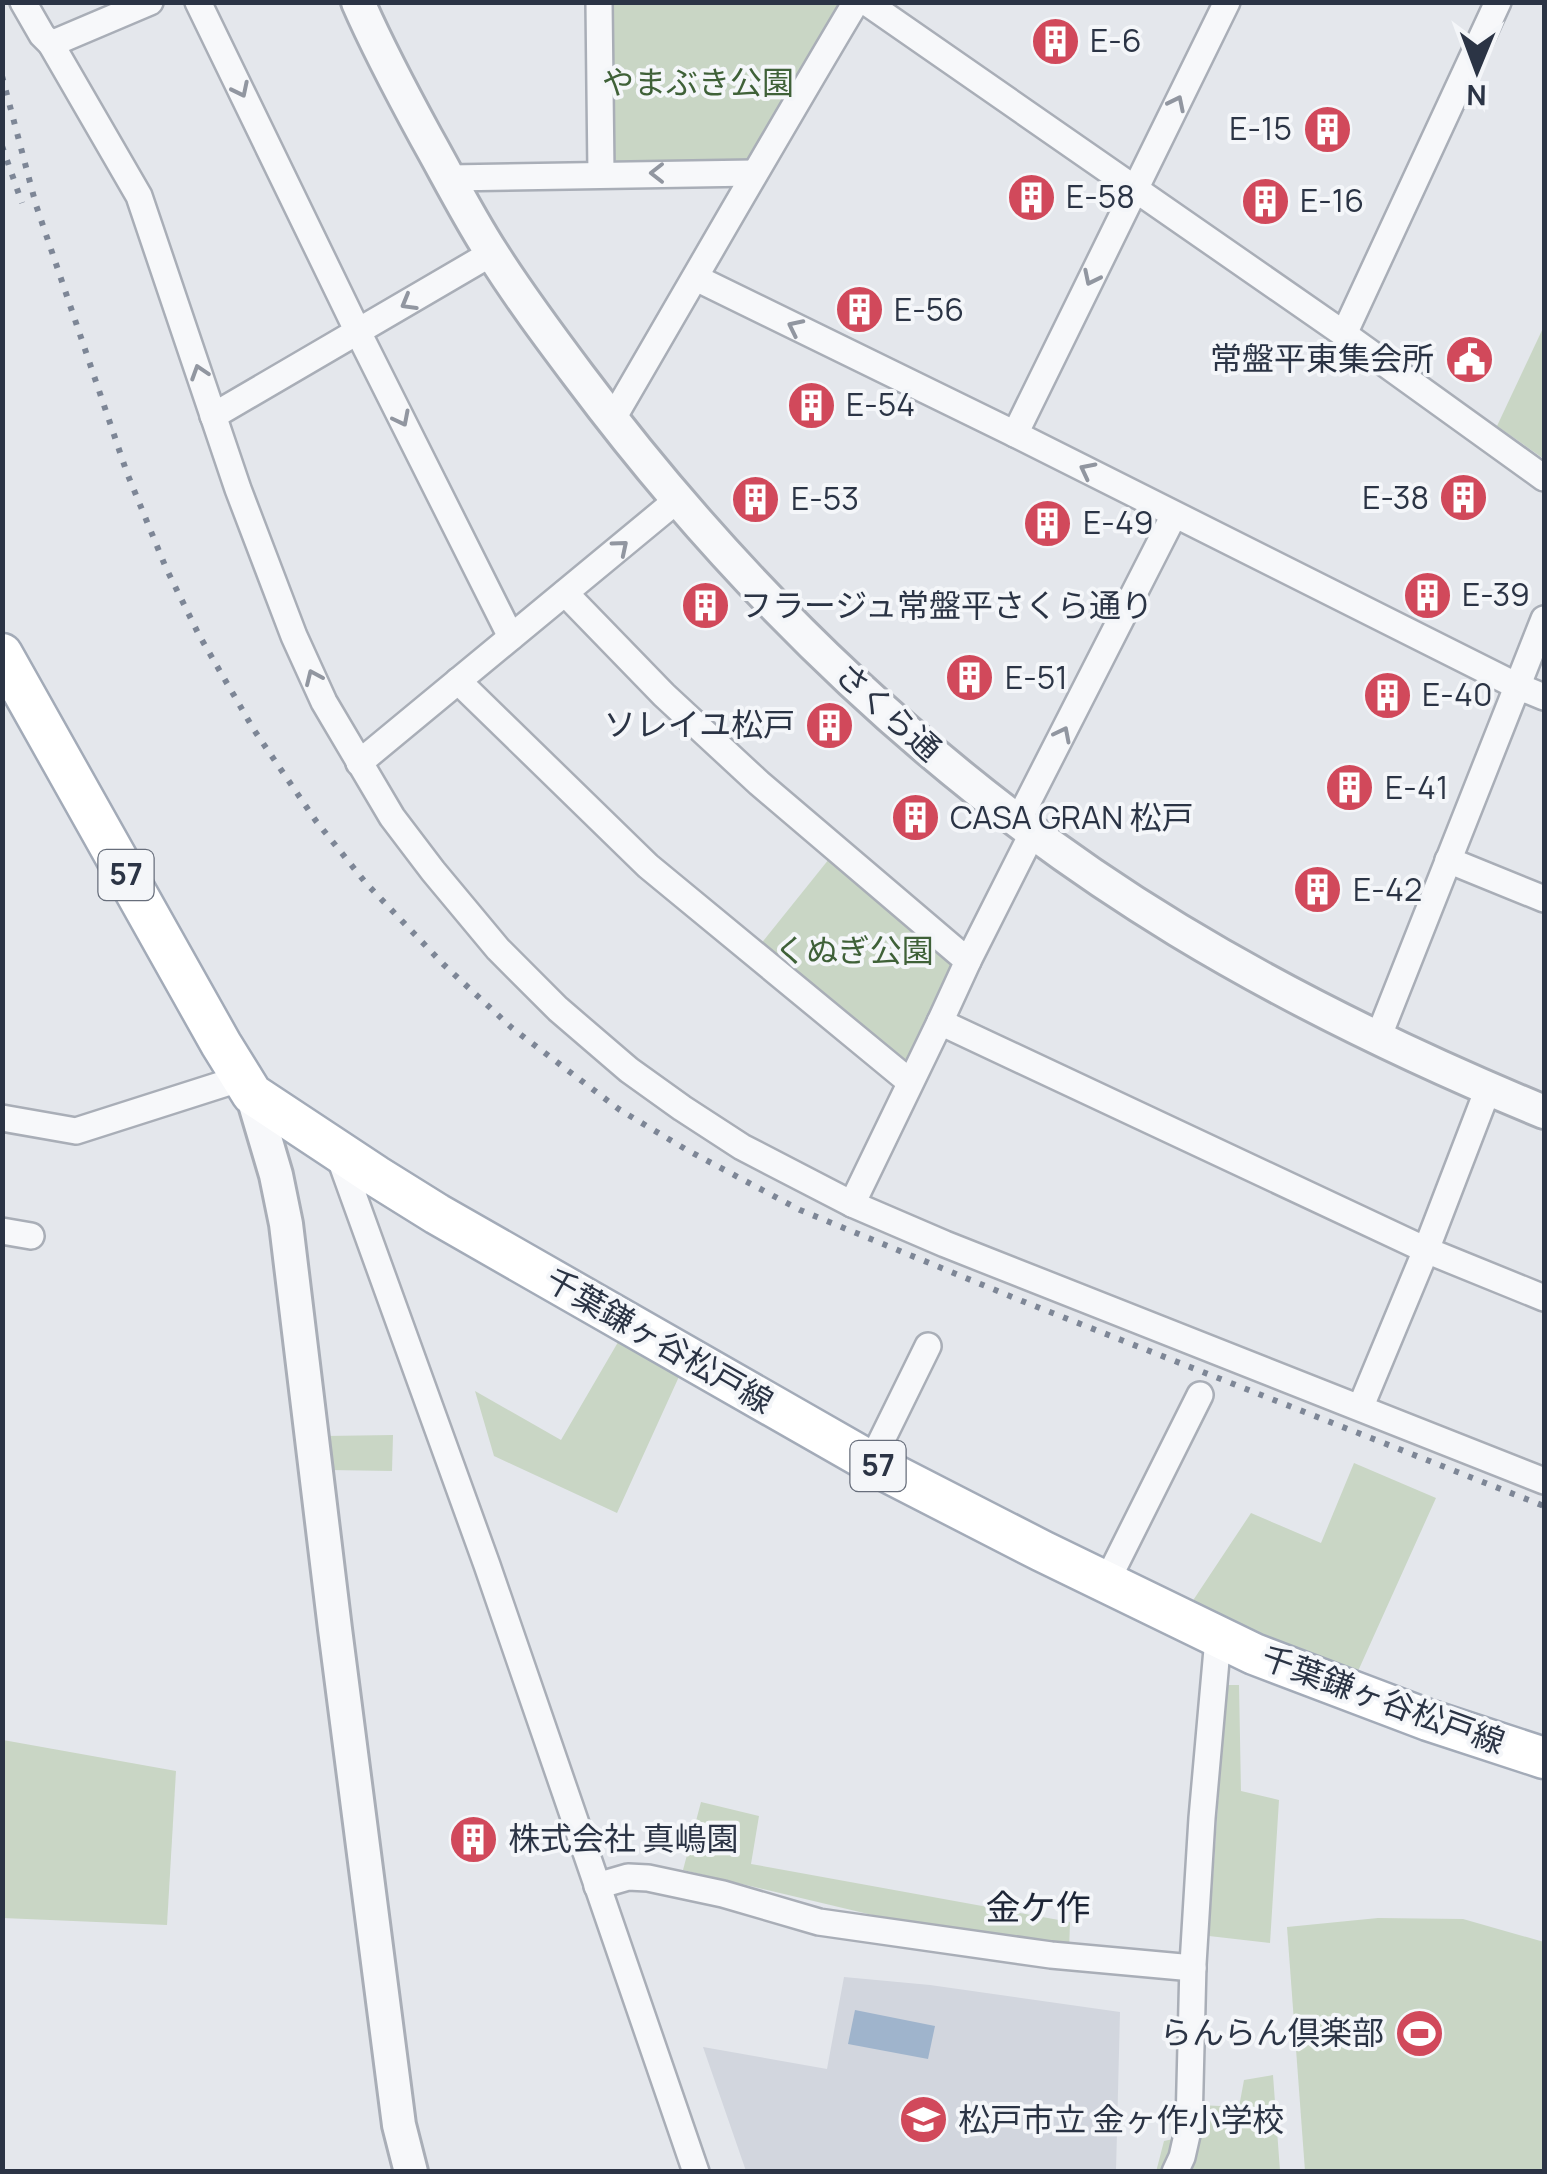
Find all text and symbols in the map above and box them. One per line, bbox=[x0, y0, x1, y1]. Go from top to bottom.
building icon: E-6 bbox=[1029, 15, 1081, 67]
place label: E-6 bbox=[1090, 18, 1142, 62]
north arrow bbox=[1427, 20, 1527, 120]
park label: やまぶき公園 bbox=[602, 60, 794, 104]
text: N bbox=[1466, 77, 1487, 115]
one-way arrow bbox=[229, 80, 248, 98]
one-way arrow bbox=[1165, 95, 1185, 113]
building icon: E-15 bbox=[1301, 103, 1353, 155]
place label: E-15 bbox=[1229, 106, 1292, 150]
one-way arrow bbox=[648, 163, 664, 184]
building icon: E-58 bbox=[1005, 171, 1057, 223]
place label: E-58 bbox=[1066, 174, 1135, 218]
building icon: E-16 bbox=[1239, 175, 1291, 227]
place label: E-16 bbox=[1300, 178, 1364, 222]
one-way arrow bbox=[1083, 268, 1103, 286]
building icon: E-56 bbox=[833, 284, 885, 336]
place label: E-56 bbox=[894, 287, 964, 331]
one-way arrow bbox=[401, 290, 419, 310]
one-way arrow bbox=[788, 319, 806, 339]
public building icon: 常盤平東集会所 bbox=[1443, 333, 1495, 385]
place label: 常盤平東集会所 bbox=[1210, 336, 1434, 380]
one-way arrow bbox=[190, 365, 211, 382]
building icon: E-54 bbox=[785, 379, 837, 431]
place label: E-54 bbox=[846, 382, 915, 426]
one-way arrow bbox=[389, 409, 409, 427]
one-way arrow bbox=[1079, 463, 1097, 482]
building icon: E-38 bbox=[1438, 472, 1490, 524]
building icon: E-53 bbox=[730, 473, 782, 525]
place label: E-38 bbox=[1362, 475, 1429, 519]
place label: E-53 bbox=[791, 476, 859, 520]
building icon: E-49 bbox=[1022, 497, 1074, 549]
place label: E-49 bbox=[1083, 500, 1154, 544]
one-way arrow bbox=[609, 540, 627, 558]
building icon: E-39 bbox=[1401, 569, 1453, 621]
place label: E-39 bbox=[1462, 572, 1530, 616]
building icon: フラージュ常盤平さくら通り bbox=[679, 580, 731, 632]
place label: フラージュ常盤平さくら通り bbox=[740, 583, 1153, 627]
street label: さくら通 bbox=[826, 652, 951, 770]
building icon: E-51 bbox=[944, 652, 996, 704]
place label: E-51 bbox=[1005, 655, 1068, 699]
one-way arrow bbox=[305, 669, 325, 687]
building icon: E-40 bbox=[1361, 669, 1413, 721]
place label: E-40 bbox=[1422, 672, 1493, 716]
building icon: ソレイユ松戸 bbox=[804, 699, 856, 751]
place label: ソレイユ松戸 bbox=[604, 702, 795, 746]
one-way arrow bbox=[1051, 727, 1070, 745]
building icon: E-41 bbox=[1324, 762, 1376, 814]
place label: E-41 bbox=[1385, 765, 1448, 809]
building icon: CASA GRAN 松戸 bbox=[889, 792, 941, 844]
place label: CASA GRAN 松戸 bbox=[950, 795, 1194, 839]
road number: 57 bbox=[98, 850, 154, 900]
building icon: E-42 bbox=[1292, 864, 1344, 916]
place label: E-42 bbox=[1353, 867, 1422, 911]
park label: くぬぎ公園 bbox=[774, 928, 934, 972]
street label: 千葉鎌ヶ谷松戸線 bbox=[538, 1257, 781, 1423]
road number: 57 bbox=[850, 1441, 906, 1491]
street label: 千葉鎌ヶ谷松戸線 bbox=[1256, 1635, 1511, 1764]
building icon: 株式会社 真嶋園 bbox=[447, 1813, 499, 1865]
place label: 株式会社 真嶋園 bbox=[508, 1816, 738, 1860]
district label: 金ケ作 bbox=[985, 1883, 1091, 1931]
sports icon: らんらん倶楽部 bbox=[1393, 2007, 1445, 2059]
place label: らんらん倶楽部 bbox=[1160, 2010, 1384, 2054]
school or university icon: 松戸市立 金ヶ作小学校 bbox=[897, 2094, 949, 2146]
place label: 松戸市立 金ヶ作小学校 bbox=[958, 2097, 1284, 2141]

